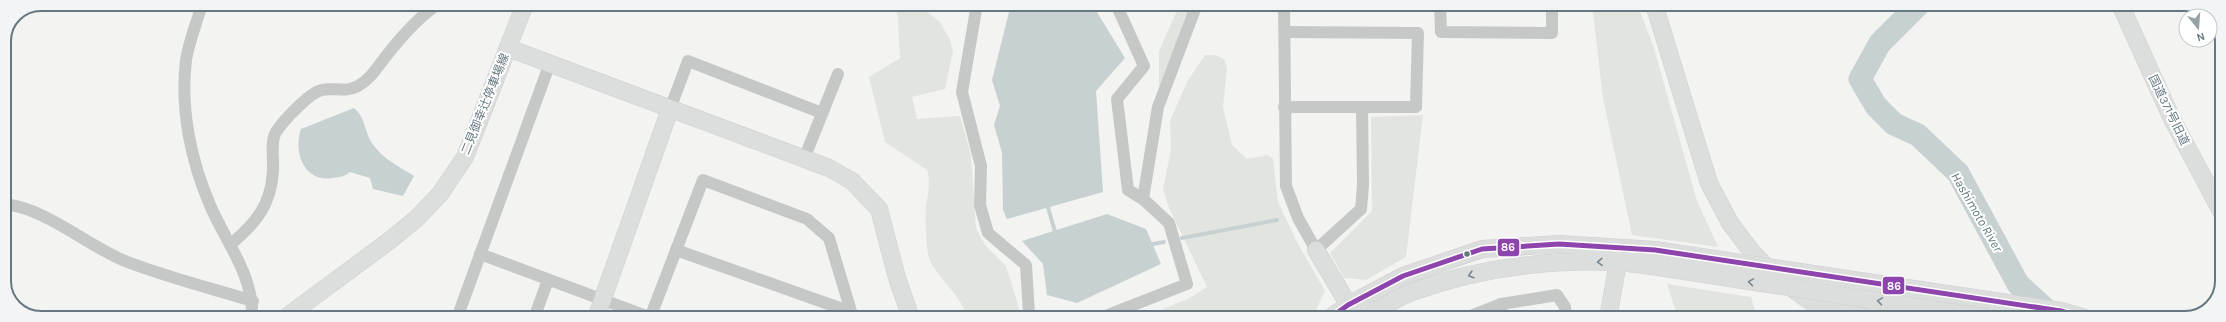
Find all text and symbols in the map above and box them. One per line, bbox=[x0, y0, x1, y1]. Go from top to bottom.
north arrow bbox=[2178, 8, 2218, 48]
text: N bbox=[2195, 30, 2206, 44]
street label: 二見御幸辻停車場線 bbox=[458, 51, 512, 157]
street label: 国道371号旧道 bbox=[2146, 72, 2192, 148]
water label: Hashimoto River bbox=[1948, 170, 2006, 255]
line badge: 86 bbox=[1497, 238, 1520, 257]
text: 86 bbox=[1501, 241, 1515, 254]
unlabelled marker bbox=[1462, 249, 1472, 259]
one-way arrow bbox=[1597, 258, 1603, 267]
one-way arrow bbox=[1468, 270, 1475, 279]
line badge: 86 bbox=[1882, 276, 1905, 295]
one-way arrow bbox=[1748, 278, 1754, 287]
text: 86 bbox=[1887, 280, 1901, 293]
one-way arrow bbox=[1877, 297, 1883, 306]

